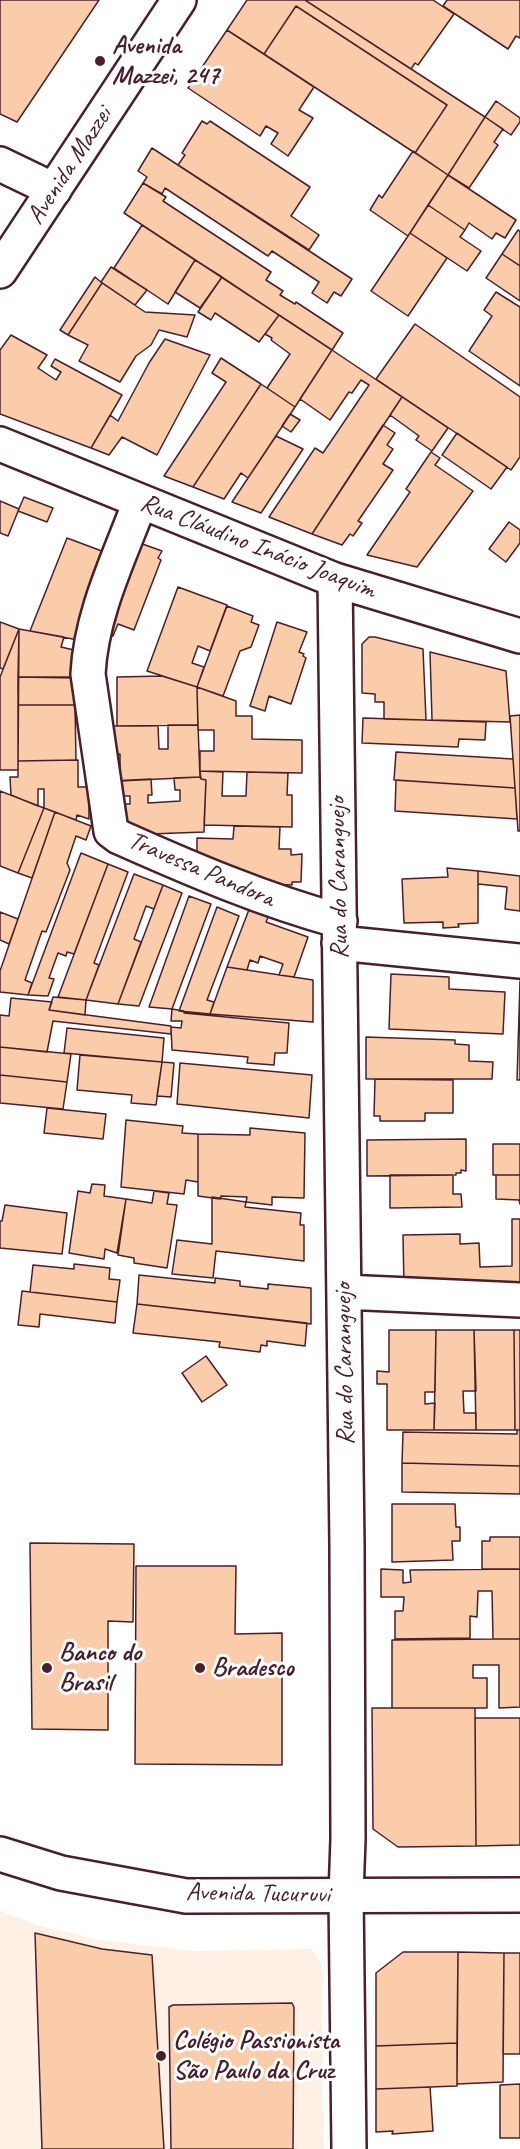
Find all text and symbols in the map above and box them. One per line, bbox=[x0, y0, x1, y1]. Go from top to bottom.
place label: Avenida Mazzei, 247 bbox=[112, 30, 219, 92]
marker: Avenida Mazzei, 247 bbox=[93, 54, 107, 68]
street label: Avenida Mazzei bbox=[21, 102, 119, 230]
street label: Rua Cláudino Inácio Joaquim bbox=[136, 488, 380, 606]
street label: Rua do Caranguejo bbox=[322, 797, 356, 959]
street label: Travessa Pandora bbox=[123, 825, 279, 915]
street label: Rua do Caranguejo bbox=[328, 1283, 362, 1445]
place label: Banco do Brasil bbox=[59, 1637, 141, 1698]
place label: Bradesco bbox=[212, 1652, 294, 1684]
marker: Banco do Brasil bbox=[40, 1661, 54, 1675]
marker: Bradesco bbox=[193, 1661, 207, 1675]
street label: Avenida Tucuruvi bbox=[186, 1877, 330, 1911]
place label: Colégio Passionista São Paulo da Cruz bbox=[173, 2025, 339, 2086]
marker: Colégio Passionista São Paulo da Cruz bbox=[154, 2049, 168, 2063]

